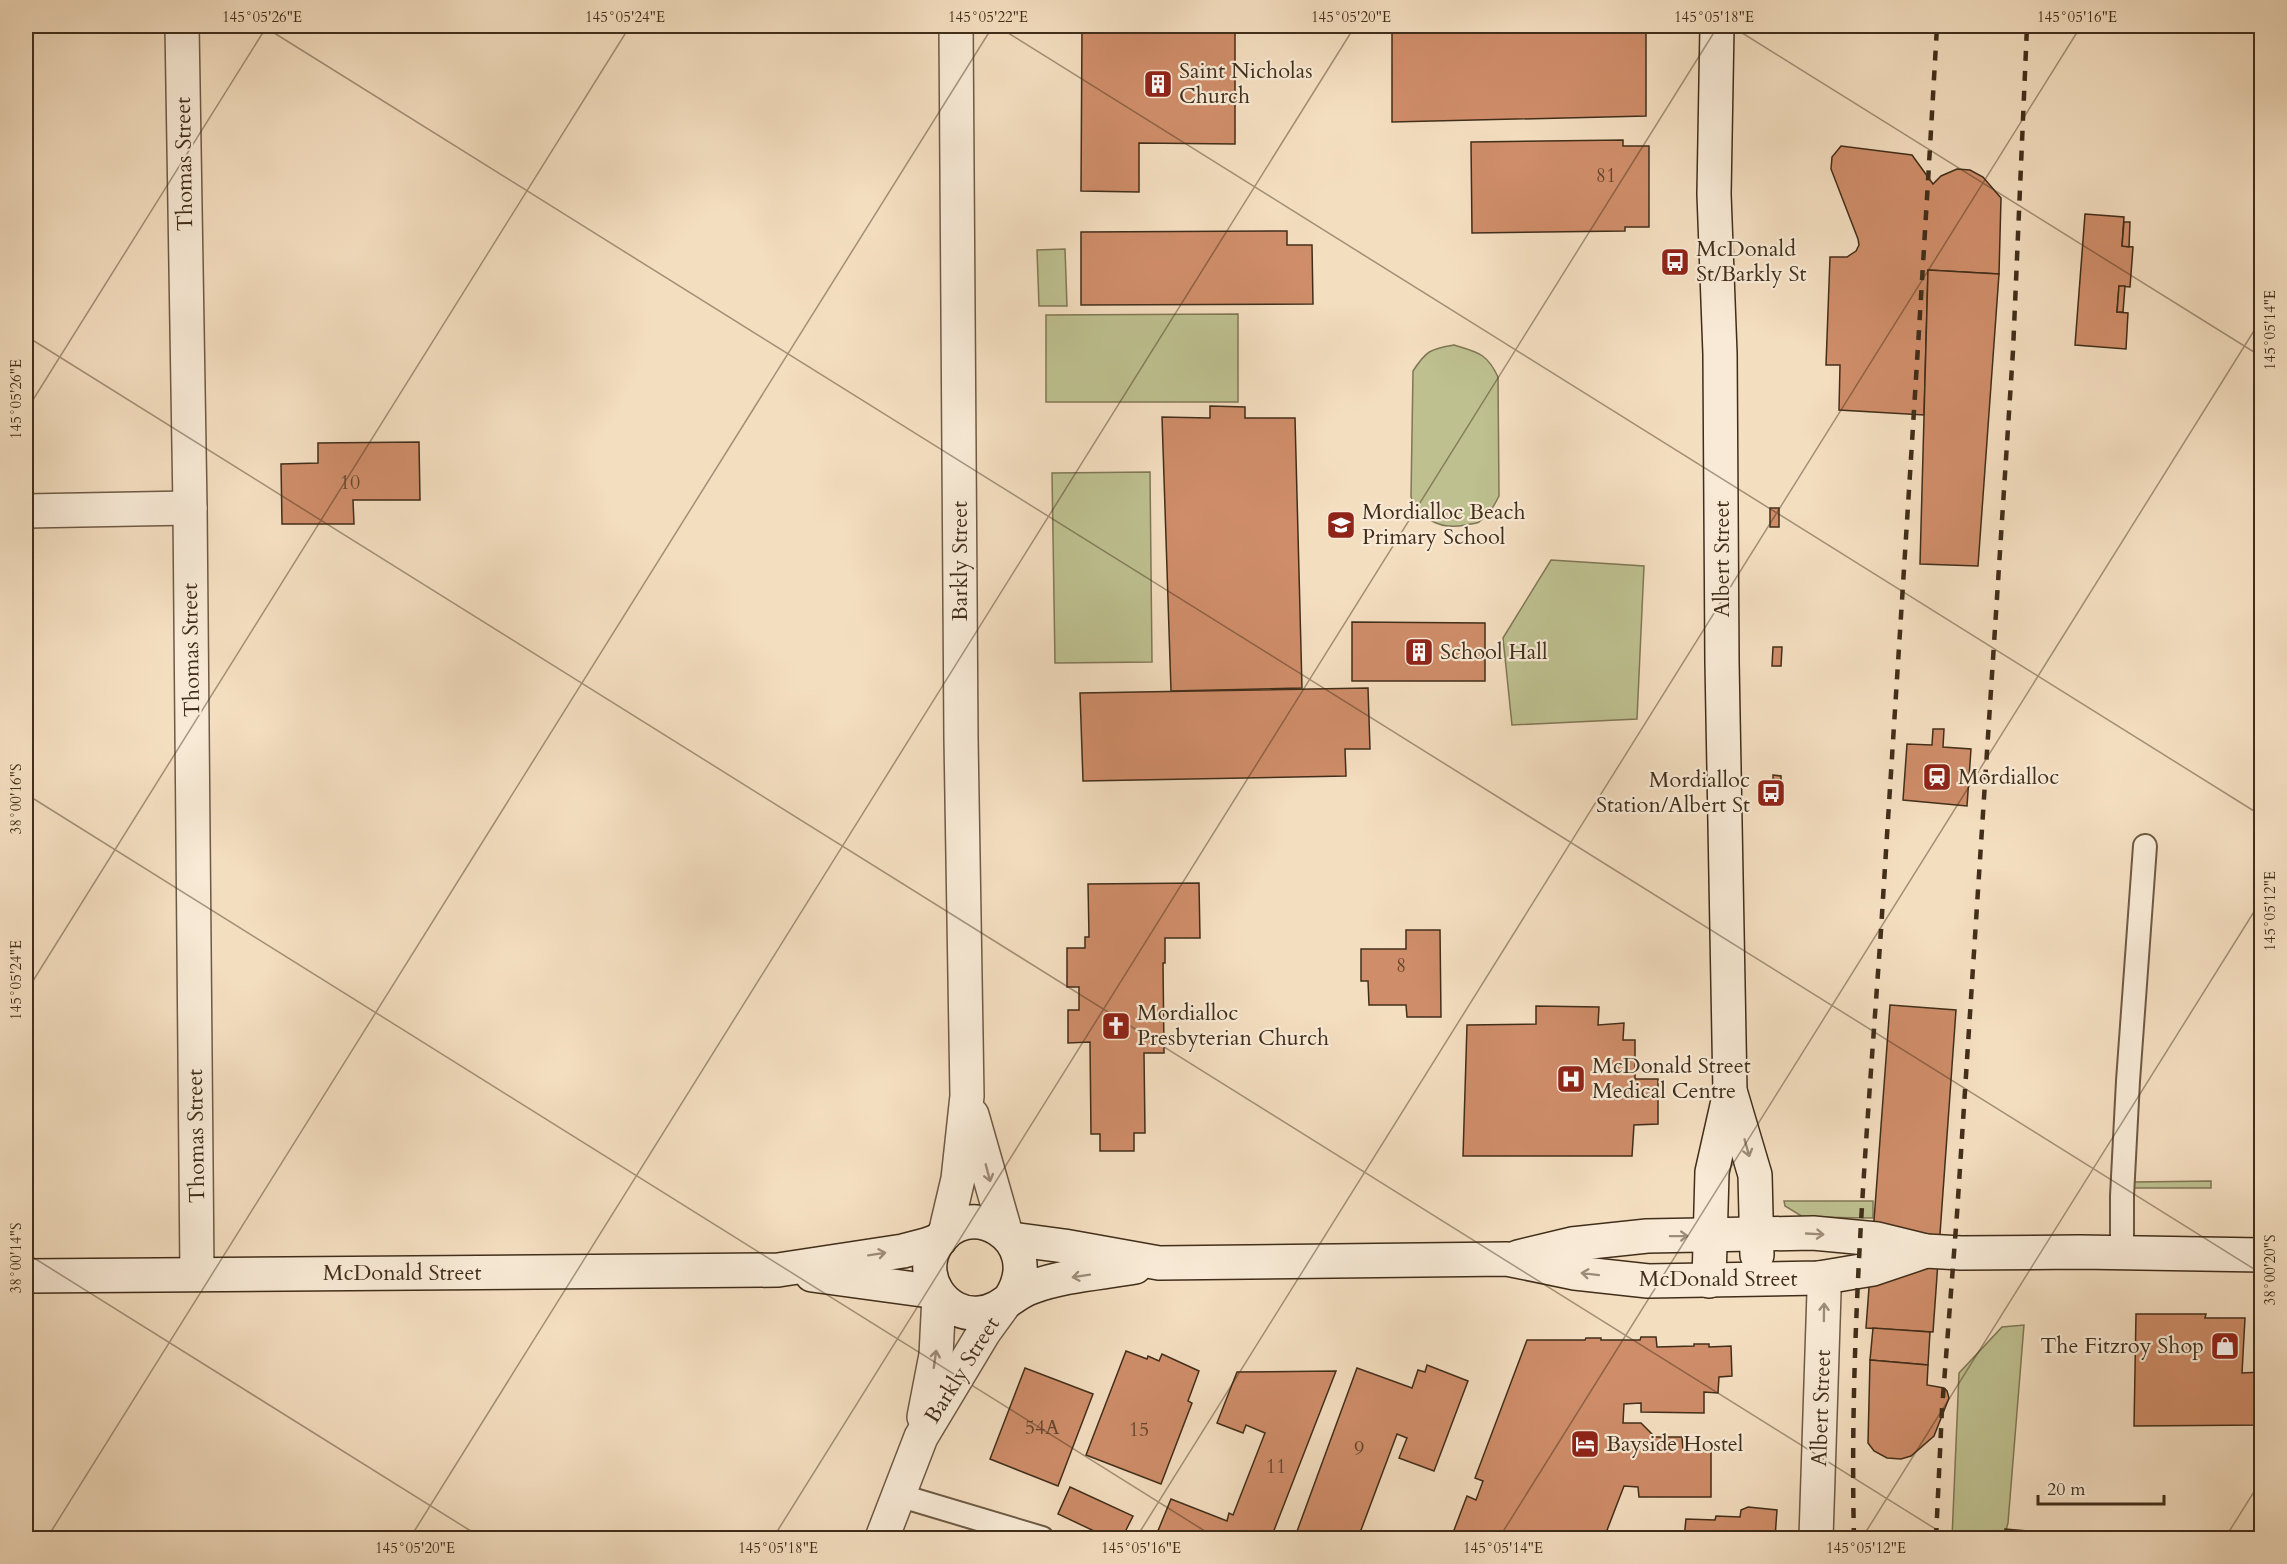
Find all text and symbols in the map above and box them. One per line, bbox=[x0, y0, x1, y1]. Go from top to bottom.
text: 145°05'26"E bbox=[222, 7, 302, 27]
text: 145°05'24"E bbox=[585, 7, 665, 27]
text: 145°05'22"E bbox=[948, 7, 1028, 27]
text: 145°05'20"E bbox=[1311, 7, 1391, 27]
text: 145°05'18"E bbox=[1674, 7, 1754, 27]
text: 145°05'16"E bbox=[2037, 7, 2117, 27]
place label: Saint Nicholas Church bbox=[1179, 56, 1313, 111]
building icon: Saint Nicholas Church bbox=[1142, 68, 1174, 100]
street label: Thomas Street bbox=[168, 96, 200, 231]
house number: 81 bbox=[1596, 162, 1616, 189]
place label: McDonald St/Barkly St bbox=[1696, 234, 1807, 289]
bus stop icon: McDonald St/Barkly St bbox=[1659, 246, 1691, 278]
text: 145°05'14"E bbox=[2260, 290, 2280, 370]
text: 145°05'26"E bbox=[6, 359, 26, 439]
house number: 10 bbox=[340, 469, 360, 496]
place label: Mordialloc Beach Primary School bbox=[1362, 497, 1526, 552]
street label: Barkly Street bbox=[945, 501, 975, 621]
street label: Albert Street bbox=[1707, 501, 1737, 617]
school or university icon: Mordialloc Beach Primary School bbox=[1325, 509, 1357, 541]
street label: Thomas Street bbox=[175, 582, 207, 717]
building icon: School Hall bbox=[1403, 636, 1435, 668]
place label: School Hall bbox=[1440, 637, 1548, 667]
station icon: Mordialloc bbox=[1921, 761, 1953, 793]
place label: Mordialloc bbox=[1958, 762, 2059, 792]
text: 38°00'16"S bbox=[6, 764, 26, 834]
place label: Mordialloc Station/Albert St bbox=[1596, 765, 1750, 820]
bus stop icon: Mordialloc Station/Albert St bbox=[1755, 777, 1787, 809]
text: 145°05'12"E bbox=[2260, 871, 2280, 951]
text: 145°05'24"E bbox=[6, 940, 26, 1020]
house number: 8 bbox=[1396, 952, 1406, 979]
place label: Mordialloc Presbyterian Church bbox=[1137, 998, 1329, 1053]
church icon: Mordialloc Presbyterian Church bbox=[1100, 1010, 1132, 1042]
place label: McDonald Street Medical Centre bbox=[1592, 1051, 1751, 1106]
hospital icon: McDonald Street Medical Centre bbox=[1555, 1063, 1587, 1095]
street label: Thomas Street bbox=[180, 1068, 212, 1203]
one-way arrow bbox=[1742, 1138, 1753, 1157]
one-way arrow bbox=[983, 1163, 994, 1182]
text: 38°00'14"S bbox=[6, 1223, 26, 1293]
one-way arrow bbox=[1805, 1228, 1825, 1239]
one-way arrow bbox=[1668, 1230, 1688, 1241]
text: 38°00'20"S bbox=[2260, 1235, 2280, 1305]
one-way arrow bbox=[867, 1249, 886, 1260]
street label: McDonald Street bbox=[323, 1258, 481, 1288]
street label: McDonald Street bbox=[1639, 1264, 1797, 1294]
one-way arrow bbox=[1580, 1269, 1600, 1280]
one-way arrow bbox=[1072, 1271, 1091, 1282]
one-way arrow bbox=[1818, 1303, 1830, 1323]
street label: Barkly Street bbox=[917, 1311, 1007, 1429]
shop icon: The Fitzroy Shop bbox=[2209, 1330, 2241, 1362]
place label: The Fitzroy Shop bbox=[2040, 1331, 2204, 1361]
one-way arrow bbox=[929, 1349, 940, 1369]
street label: Albert Street bbox=[1804, 1349, 1838, 1467]
house number: 54A bbox=[1025, 1414, 1060, 1441]
house number: 15 bbox=[1129, 1416, 1149, 1443]
hotel icon: Bayside Hostel bbox=[1569, 1428, 1601, 1460]
place label: Bayside Hostel bbox=[1606, 1429, 1744, 1459]
house number: 9 bbox=[1354, 1435, 1364, 1462]
house number: 11 bbox=[1266, 1453, 1286, 1480]
scale bar bbox=[2038, 1468, 2164, 1506]
text: 20 m bbox=[2047, 1477, 2086, 1502]
text: 145°05'20"E bbox=[375, 1538, 455, 1558]
text: 145°05'18"E bbox=[738, 1538, 818, 1558]
text: 145°05'16"E bbox=[1101, 1538, 1181, 1558]
text: 145°05'14"E bbox=[1463, 1538, 1543, 1558]
text: 145°05'12"E bbox=[1826, 1538, 1906, 1558]

